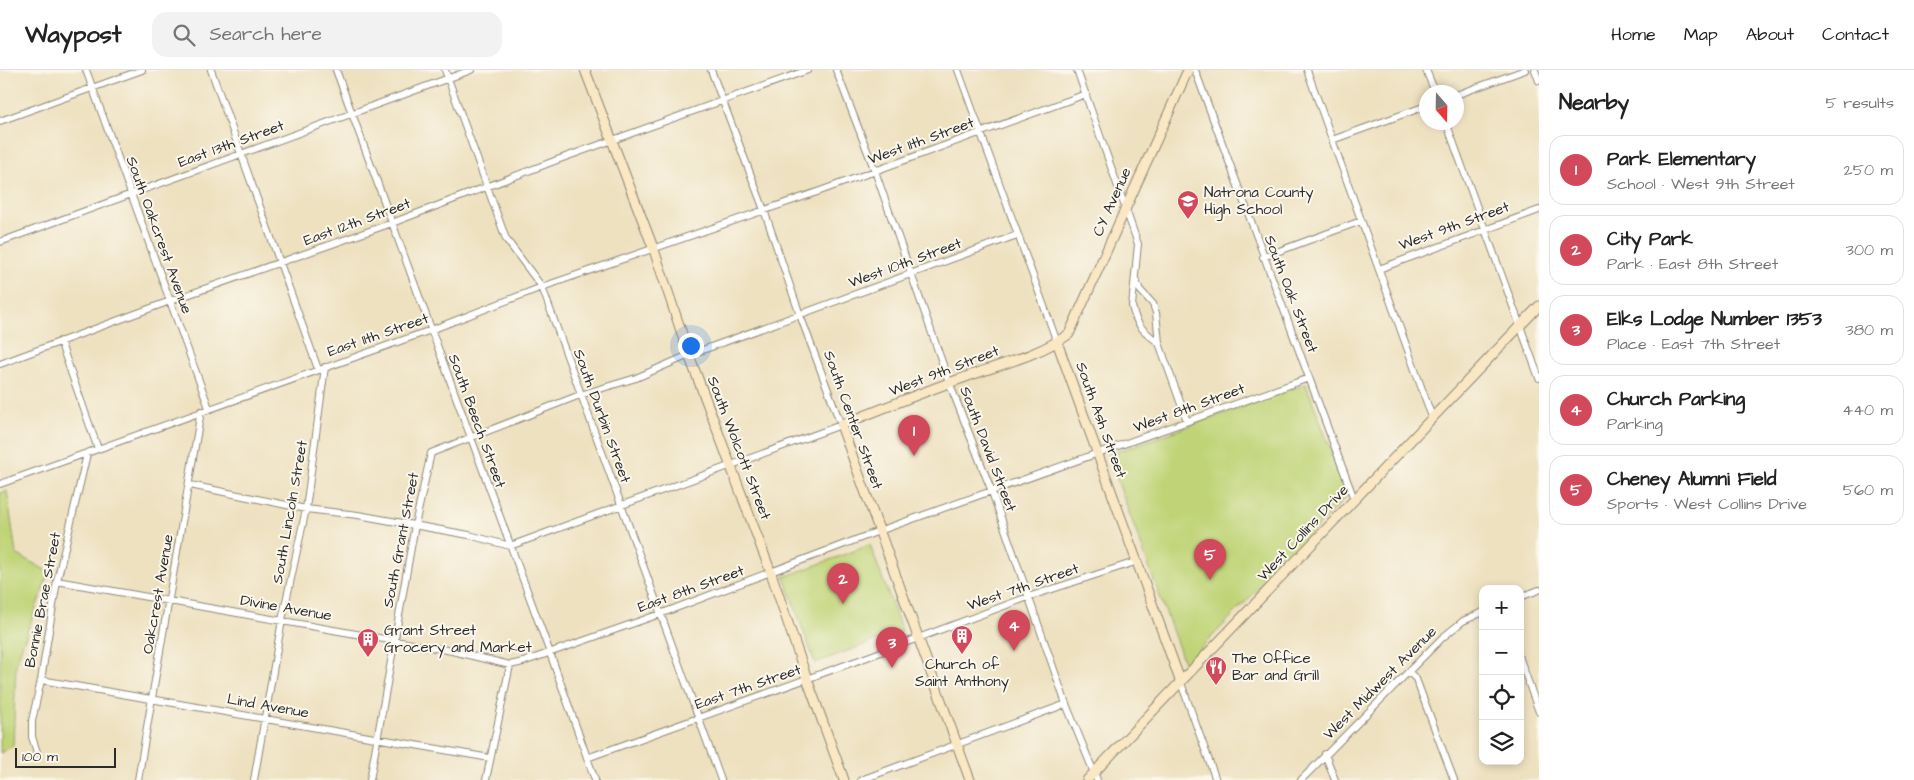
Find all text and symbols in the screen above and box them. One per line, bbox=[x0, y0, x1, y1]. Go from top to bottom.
search box bbox=[152, 12, 502, 57]
text: Waypost bbox=[25, 18, 122, 52]
icon: search bbox=[170, 21, 198, 49]
text: Search here bbox=[210, 21, 322, 48]
text: Home bbox=[1611, 22, 1656, 47]
text: Map bbox=[1684, 22, 1718, 47]
text: About bbox=[1746, 22, 1794, 47]
text: Contact bbox=[1822, 22, 1889, 47]
north arrow bbox=[1419, 85, 1464, 130]
text: Nearby bbox=[1559, 88, 1629, 117]
text: 5 results bbox=[1826, 92, 1894, 114]
street label: West 11th Street bbox=[865, 112, 977, 170]
street label: East 13th Street bbox=[175, 115, 287, 173]
text: Park Elementary bbox=[1607, 146, 1756, 173]
street label: South Oakcrest Avenue bbox=[121, 153, 197, 317]
text: 1 bbox=[1575, 159, 1577, 181]
text: 250 m bbox=[1844, 159, 1893, 181]
street label: CY Avenue bbox=[1087, 164, 1137, 240]
text: School · West 9th Street bbox=[1607, 173, 1795, 195]
place label: Natrona County High School bbox=[1204, 182, 1313, 221]
school or university icon: Natrona County High School bbox=[1176, 189, 1200, 220]
street label: East 12th Street bbox=[301, 193, 413, 251]
street label: West 9th Street bbox=[1396, 196, 1512, 256]
text: City Park bbox=[1607, 226, 1693, 253]
street label: South Oak Street bbox=[1259, 232, 1323, 356]
street label: West 10th Street bbox=[846, 233, 964, 293]
text: 2 bbox=[1571, 239, 1581, 261]
text: 300 m bbox=[1846, 239, 1893, 261]
text: Park · East 8th Street bbox=[1607, 253, 1778, 275]
text: Elks Lodge Number 1353 bbox=[1607, 306, 1822, 333]
street label: East 11th Street bbox=[325, 308, 431, 362]
text: 3 bbox=[1572, 319, 1580, 341]
text: 380 m bbox=[1846, 319, 1893, 341]
your location bbox=[678, 333, 704, 359]
text: Place · East 7th Street bbox=[1607, 333, 1780, 355]
street label: West 9th Street bbox=[886, 340, 1002, 402]
street label: South Durbin Street bbox=[568, 346, 636, 486]
street label: South Center Street bbox=[818, 348, 888, 492]
street label: South Beech Street bbox=[443, 351, 511, 491]
street label: South Ash Street bbox=[1070, 359, 1132, 481]
street label: South Wolcott Street bbox=[702, 373, 776, 523]
street label: West 8th Street bbox=[1130, 378, 1248, 438]
street label: South David Street bbox=[954, 383, 1022, 515]
text: Church Parking bbox=[1607, 386, 1745, 413]
text: 4 bbox=[1571, 399, 1581, 421]
text: 440 m bbox=[1842, 399, 1893, 421]
text: Parking bbox=[1607, 413, 1663, 435]
pin: 1 bbox=[898, 415, 930, 456]
street label: South Lincoln Street bbox=[267, 439, 313, 585]
text: Cheney Alumni Field bbox=[1607, 466, 1777, 493]
street label: South Grant Street bbox=[378, 471, 424, 609]
text: 5 bbox=[1570, 479, 1582, 501]
text: 560 m bbox=[1843, 479, 1893, 501]
street label: West Collins Drive bbox=[1253, 480, 1353, 586]
text: Sports · West Collins Drive bbox=[1607, 493, 1807, 515]
street label: Bonnie Brae Street bbox=[20, 531, 66, 669]
street label: Oakcrest Avenue bbox=[137, 533, 179, 655]
pin: 5 bbox=[1194, 539, 1226, 580]
street label: West 7th Street bbox=[964, 558, 1082, 616]
street label: East 8th Street bbox=[635, 560, 747, 618]
pin: 2 bbox=[827, 563, 859, 604]
map controls bbox=[1479, 585, 1524, 765]
button: + bbox=[1479, 585, 1524, 630]
street label: Divine Avenue bbox=[239, 590, 333, 626]
pin: 4 bbox=[998, 610, 1030, 651]
place label: Grant Street Grocery and Market bbox=[384, 620, 532, 659]
street label: West Midwest Avenue bbox=[1319, 622, 1441, 744]
building icon: Church of Saint Anthony bbox=[950, 624, 974, 655]
building icon: Grant Street Grocery and Market bbox=[356, 627, 380, 658]
pin: 3 bbox=[876, 627, 908, 668]
button: − bbox=[1479, 630, 1524, 675]
place label: The Office Bar and Grill bbox=[1232, 648, 1319, 686]
place label: Church of Saint Anthony bbox=[915, 654, 1009, 693]
restaurant icon: The Office Bar and Grill bbox=[1204, 655, 1228, 686]
street label: East 7th Street bbox=[692, 659, 804, 715]
button: locate bbox=[1479, 675, 1524, 720]
street label: Lind Avenue bbox=[226, 688, 310, 724]
button: layers bbox=[1479, 720, 1524, 765]
scale bar bbox=[15, 745, 116, 768]
text: 100 m bbox=[22, 747, 58, 767]

